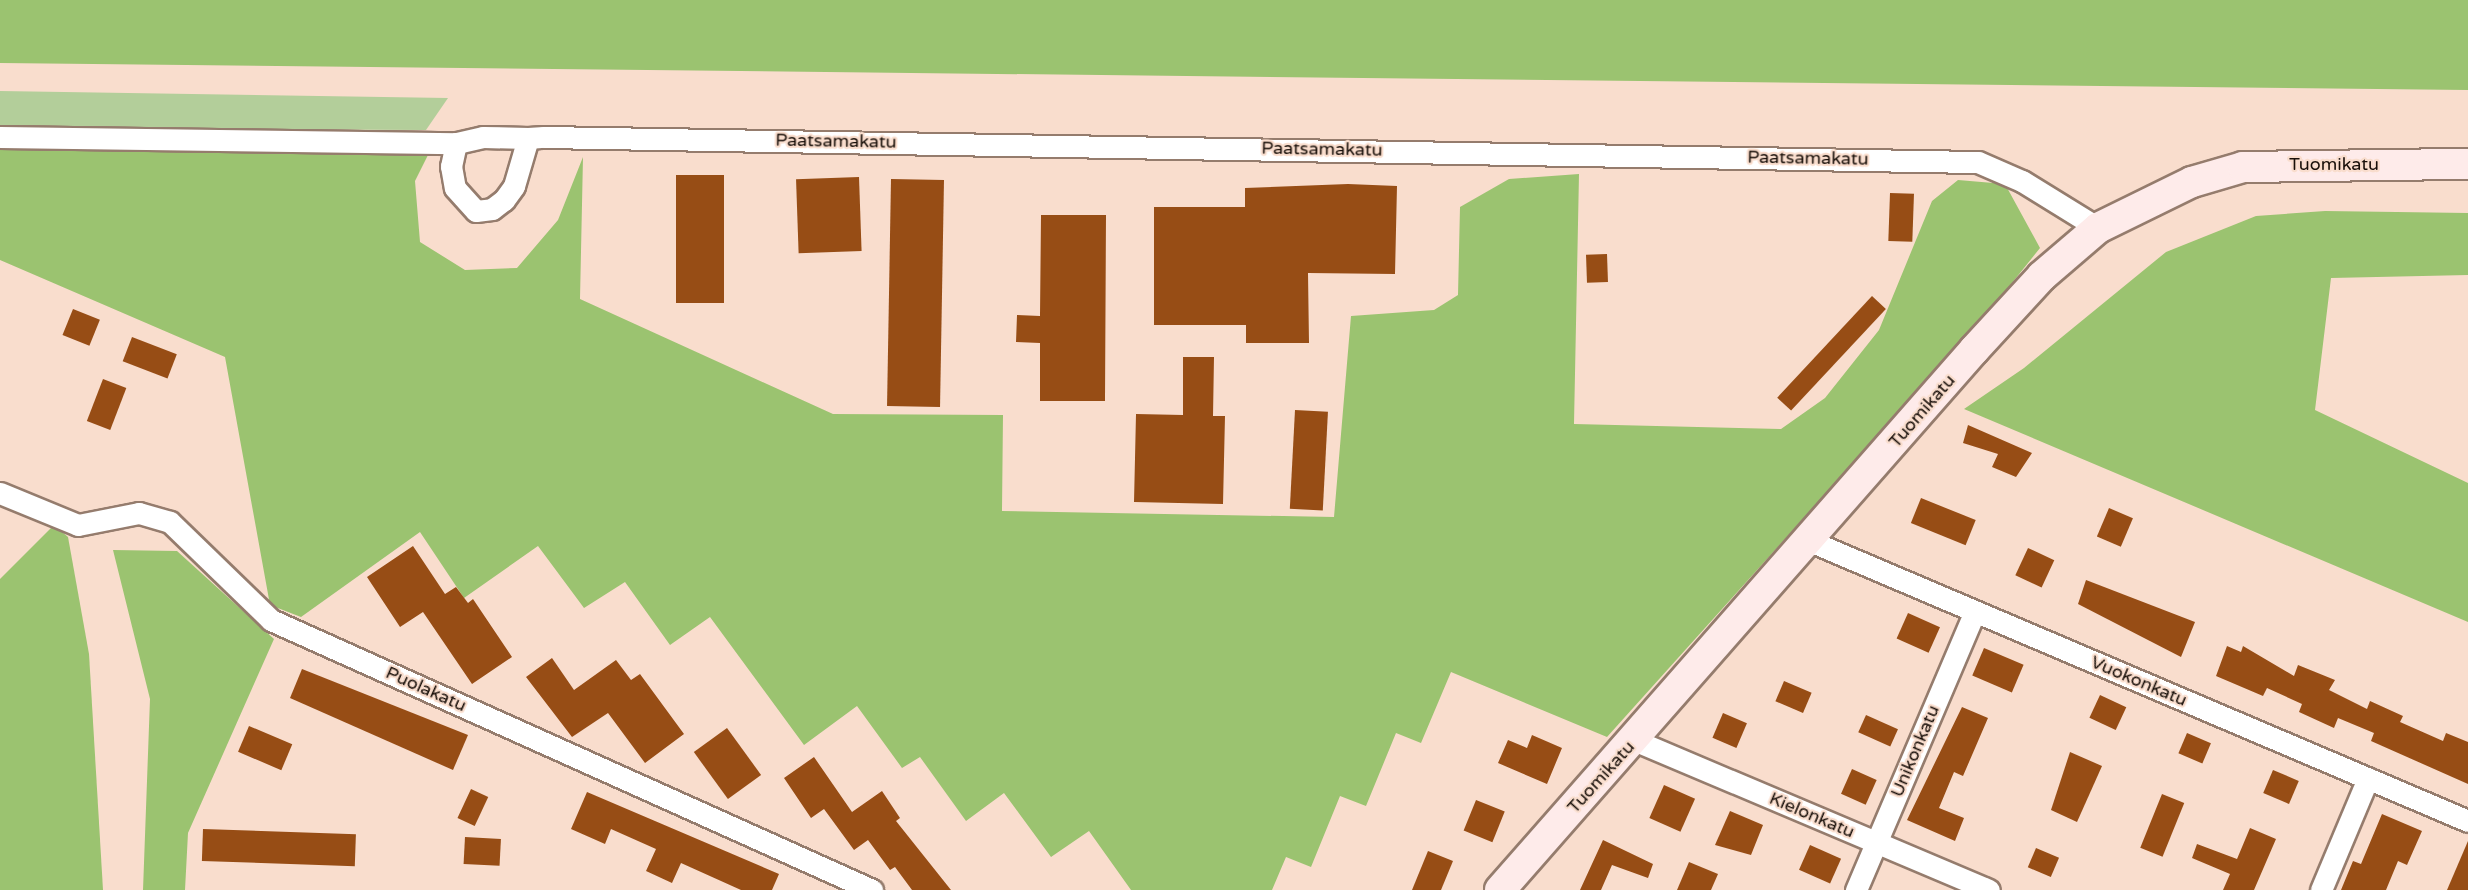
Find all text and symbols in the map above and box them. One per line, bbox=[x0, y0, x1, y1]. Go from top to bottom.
street label: Paatsamakatu bbox=[775, 129, 897, 153]
street label: Paatsamakatu bbox=[1261, 137, 1383, 161]
street label: Paatsamakatu bbox=[1747, 146, 1869, 170]
street label: Tuomikatu bbox=[2289, 153, 2379, 175]
street label: Tuomikatu bbox=[1884, 370, 1960, 452]
street label: Vuokonkatu bbox=[2088, 651, 2190, 711]
street label: Puolakatu bbox=[382, 662, 470, 716]
street label: Unikonkatu bbox=[1886, 702, 1944, 800]
street label: Tuomikatu bbox=[1563, 736, 1639, 818]
street label: Kielonkatu bbox=[1766, 787, 1858, 843]

